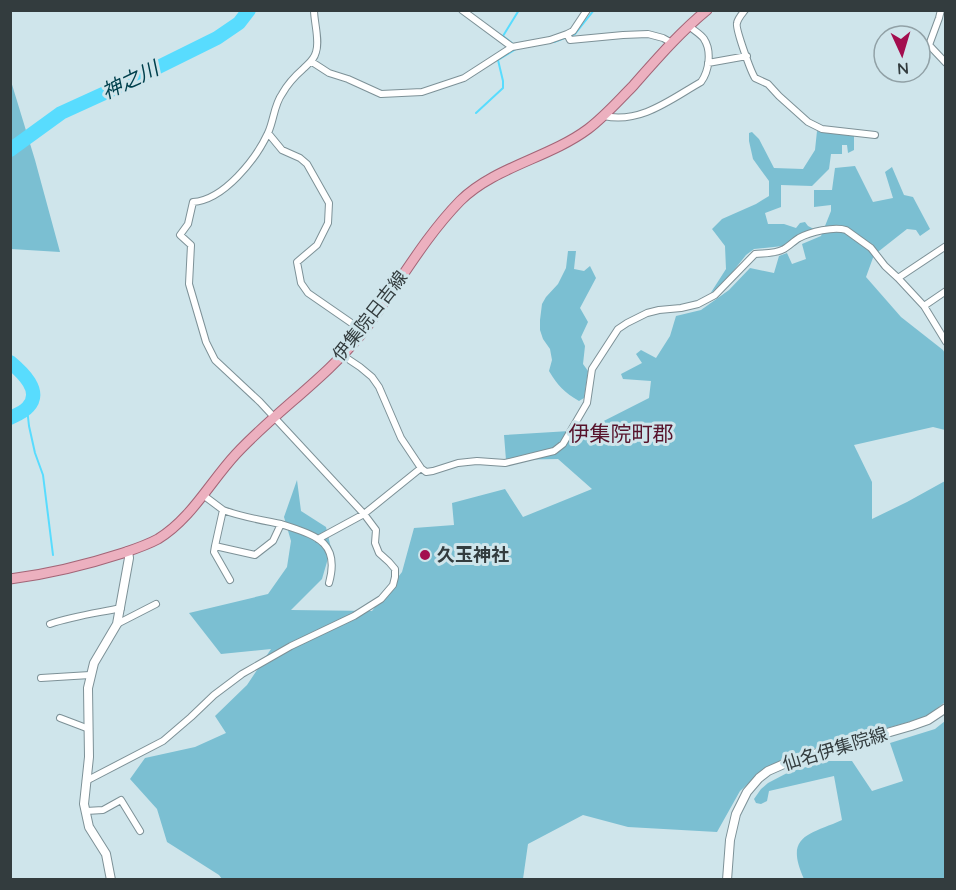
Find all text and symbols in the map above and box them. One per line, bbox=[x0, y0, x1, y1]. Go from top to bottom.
north arrow bbox=[872, 24, 932, 84]
water label: 神之川 bbox=[97, 54, 164, 104]
text: N bbox=[896, 59, 910, 79]
street label: 伊集院日吉線 bbox=[327, 266, 412, 365]
district label: 伊集院町郡 bbox=[569, 420, 674, 446]
place label: 久玉神社 bbox=[437, 543, 509, 566]
marker: 久玉神社 bbox=[418, 548, 432, 562]
street label: 仙名伊集院線 bbox=[780, 722, 890, 775]

